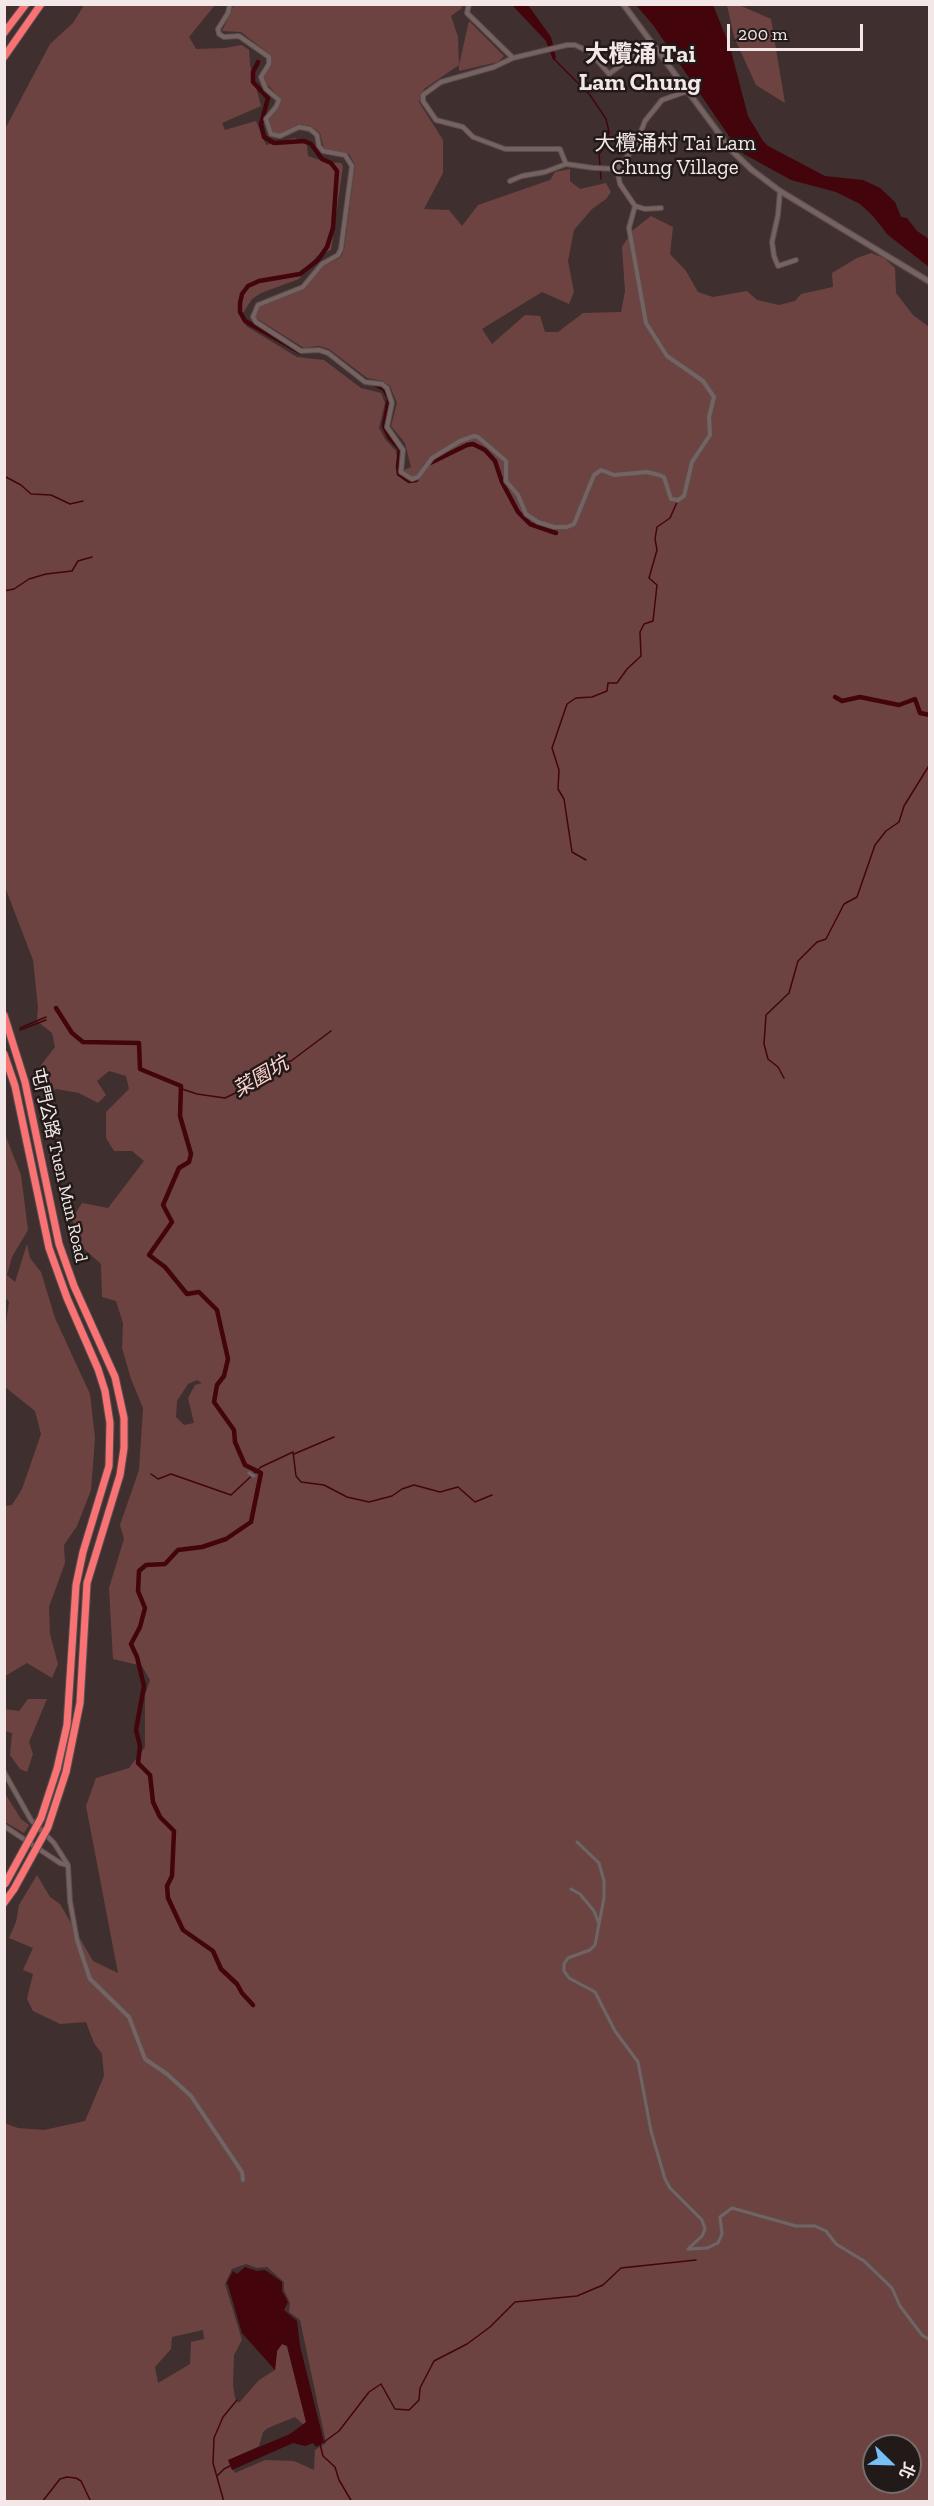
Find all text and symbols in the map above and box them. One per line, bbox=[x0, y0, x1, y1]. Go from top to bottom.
scale bar bbox=[730, 12, 866, 50]
text: 200 m bbox=[738, 23, 788, 45]
district label: 大欖涌 Tai Lam Chung bbox=[572, 41, 708, 97]
district label: 大欖涌村 Tai Lam Chung Village bbox=[594, 131, 756, 181]
water label: 菜園坑 bbox=[229, 1052, 293, 1102]
street label: 屯門公路 Tuen Mun Road bbox=[26, 1066, 92, 1264]
north arrow bbox=[862, 2434, 922, 2494]
text: 北 bbox=[895, 2459, 919, 2482]

